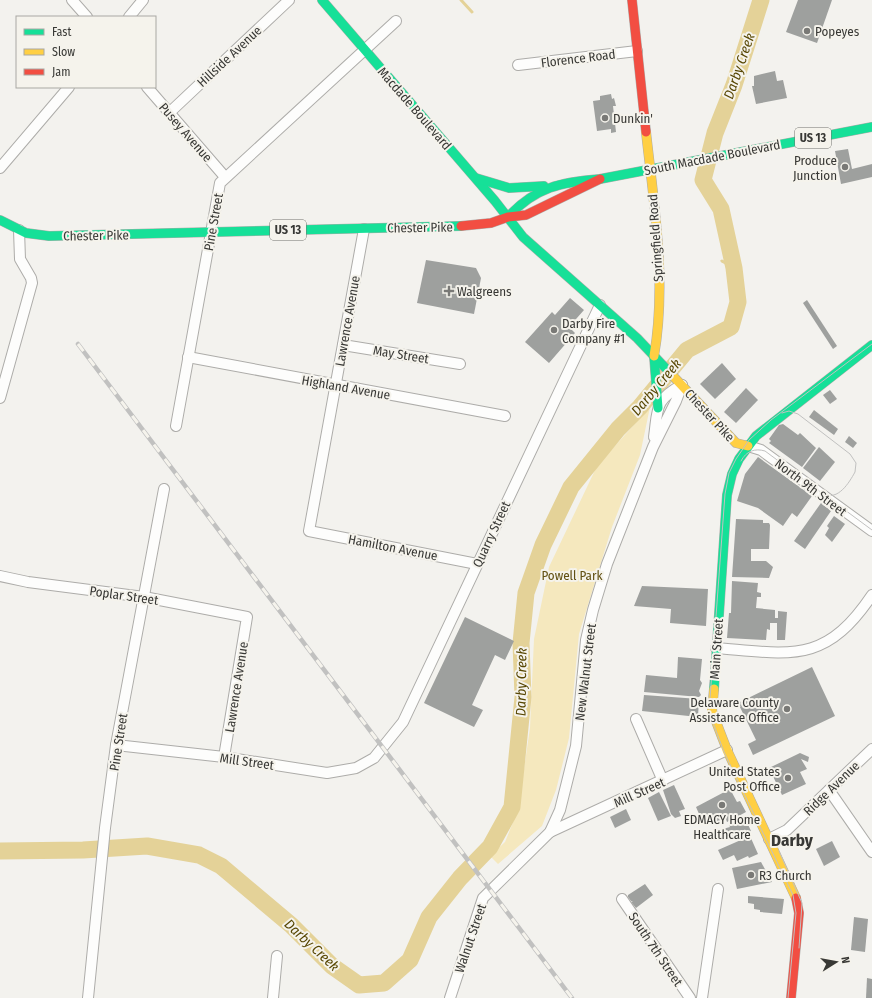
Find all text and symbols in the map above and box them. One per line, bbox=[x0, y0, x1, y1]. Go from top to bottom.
legend bbox=[16, 16, 156, 88]
street label: Hillside Avenue bbox=[194, 23, 265, 90]
place label: Popeyes bbox=[815, 24, 860, 39]
text: Fast bbox=[52, 25, 71, 39]
marker: Popeyes bbox=[802, 26, 812, 36]
water label: Darby Creek bbox=[720, 31, 759, 101]
text: Slow bbox=[52, 45, 75, 59]
street label: Florence Road bbox=[540, 46, 616, 71]
street label: Macdade Boulevard bbox=[375, 64, 455, 153]
text: Jam bbox=[52, 65, 70, 79]
street label: Pusey Avenue bbox=[156, 100, 215, 165]
place label: Dunkin' bbox=[613, 111, 653, 126]
marker: Dunkin' bbox=[600, 113, 610, 123]
road number: US 13 bbox=[795, 128, 831, 148]
street label: South Macdade Boulevard bbox=[643, 137, 782, 178]
place label: Produce Junction bbox=[793, 153, 837, 183]
marker: Produce Junction bbox=[840, 162, 850, 172]
street label: Pine Street bbox=[201, 191, 226, 252]
street label: Springfield Road bbox=[645, 194, 666, 282]
street label: Chester Pike bbox=[387, 219, 453, 236]
road number: US 13 bbox=[270, 220, 306, 240]
street label: Chester Pike bbox=[63, 227, 129, 244]
street label: Lawrence Avenue bbox=[332, 275, 363, 368]
place label: Walgreens bbox=[457, 284, 512, 299]
marker: Walgreens bbox=[444, 286, 454, 296]
place label: Darby Fire Company #1 bbox=[562, 316, 625, 346]
marker: Darby Fire Company #1 bbox=[549, 325, 559, 335]
street label: May Street bbox=[372, 343, 431, 366]
water label: Darby Creek bbox=[628, 356, 685, 419]
street label: Highland Avenue bbox=[300, 372, 391, 403]
street label: Chester Pike bbox=[682, 386, 738, 445]
street label: North 9th Street bbox=[772, 456, 850, 520]
street label: Quarry Street bbox=[470, 498, 514, 570]
street label: Hamilton Avenue bbox=[347, 531, 439, 564]
park label: Powell Park bbox=[541, 568, 604, 583]
street label: Poplar Street bbox=[88, 583, 160, 608]
street label: Main Street bbox=[707, 617, 726, 680]
street label: New Walnut Street bbox=[572, 622, 599, 722]
street label: Lawrence Avenue bbox=[222, 641, 251, 734]
water label: Darby Creek bbox=[512, 648, 531, 716]
place label: Delaware County Assistance Office bbox=[690, 695, 779, 725]
marker: Delaware County Assistance Office bbox=[782, 704, 792, 714]
street label: Pine Street bbox=[107, 711, 131, 772]
street label: Mill Street bbox=[219, 750, 276, 773]
street label: Ridge Avenue bbox=[800, 758, 862, 819]
place label: United States Post Office bbox=[709, 764, 780, 794]
marker: United States Post Office bbox=[783, 773, 793, 783]
street label: Mill Street bbox=[611, 774, 668, 810]
marker: EDMACY Home Healthcare bbox=[717, 800, 727, 810]
place label: EDMACY Home Healthcare bbox=[684, 812, 760, 842]
district label: Darby bbox=[771, 830, 814, 851]
place label: R3 Church bbox=[759, 868, 812, 883]
marker: R3 Church bbox=[746, 870, 756, 880]
street label: Walnut Street bbox=[452, 901, 490, 975]
street label: South 7th Street bbox=[625, 910, 686, 990]
water label: Darby Creek bbox=[281, 916, 343, 975]
north arrow bbox=[816, 942, 856, 982]
text: N bbox=[838, 956, 852, 965]

